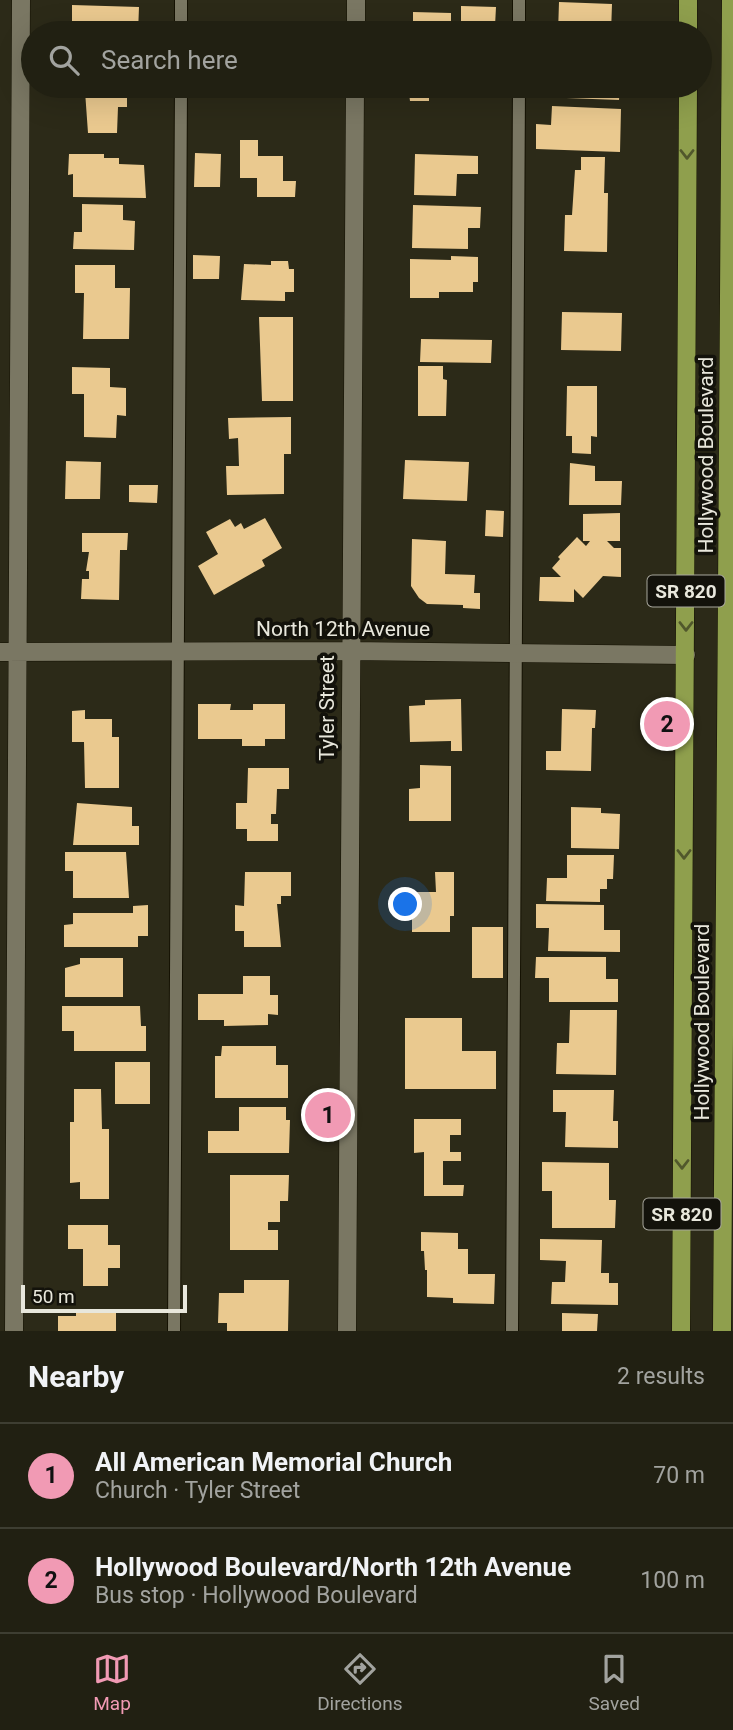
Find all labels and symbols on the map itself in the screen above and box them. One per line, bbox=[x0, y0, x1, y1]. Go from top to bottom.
one-way arrow bbox=[679, 149, 695, 160]
street label: Hollywood Boulevard bbox=[694, 357, 718, 553]
road number: SR 820 bbox=[648, 576, 724, 606]
street label: North 12th Avenue bbox=[256, 617, 430, 641]
one-way arrow bbox=[678, 622, 694, 632]
street label: Tyler Street bbox=[315, 655, 339, 761]
pin: 2 bbox=[644, 698, 690, 750]
one-way arrow bbox=[676, 849, 692, 860]
your location bbox=[388, 887, 422, 921]
street label: Hollywood Boulevard bbox=[690, 924, 714, 1120]
pin: 1 bbox=[305, 1089, 351, 1141]
one-way arrow bbox=[674, 1160, 690, 1170]
road number: SR 820 bbox=[644, 1198, 720, 1230]
scale bar bbox=[21, 1282, 187, 1314]

